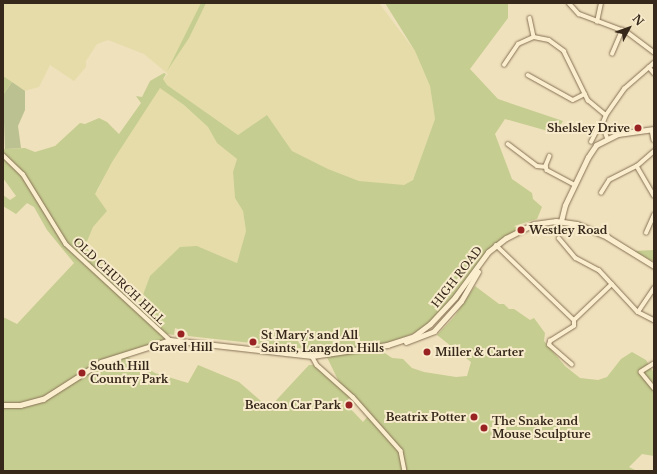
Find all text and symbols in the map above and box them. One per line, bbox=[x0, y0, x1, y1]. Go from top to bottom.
north arrow bbox=[609, 8, 649, 48]
text: N bbox=[629, 12, 647, 29]
place label: Shelsley Drive bbox=[547, 121, 630, 135]
marker: Shelsley Drive bbox=[633, 123, 643, 133]
place label: Westley Road bbox=[529, 223, 608, 237]
marker: Westley Road bbox=[516, 225, 526, 235]
street label: OLD CHURCH HILL bbox=[70, 235, 168, 327]
street label: HIGH ROAD bbox=[429, 244, 485, 310]
marker: Gravel Hill bbox=[176, 329, 186, 339]
place label: St Mary's and All Saints, Langdon Hills bbox=[261, 329, 384, 355]
marker: St Mary's and All Saints, Langdon Hills bbox=[248, 337, 258, 347]
place label: Gravel Hill bbox=[149, 340, 213, 354]
place label: Miller & Carter bbox=[435, 345, 524, 359]
marker: Miller & Carter bbox=[422, 347, 432, 357]
place label: South Hill Country Park bbox=[90, 360, 169, 386]
marker: South Hill Country Park bbox=[77, 368, 87, 378]
place label: Beacon Car Park bbox=[244, 398, 341, 412]
marker: Beacon Car Park bbox=[344, 400, 354, 410]
place label: Beatrix Potter bbox=[386, 410, 466, 424]
marker: Beatrix Potter bbox=[469, 412, 479, 422]
place label: The Snake and Mouse Sculpture bbox=[492, 415, 591, 441]
marker: The Snake and Mouse Sculpture bbox=[479, 423, 489, 433]

